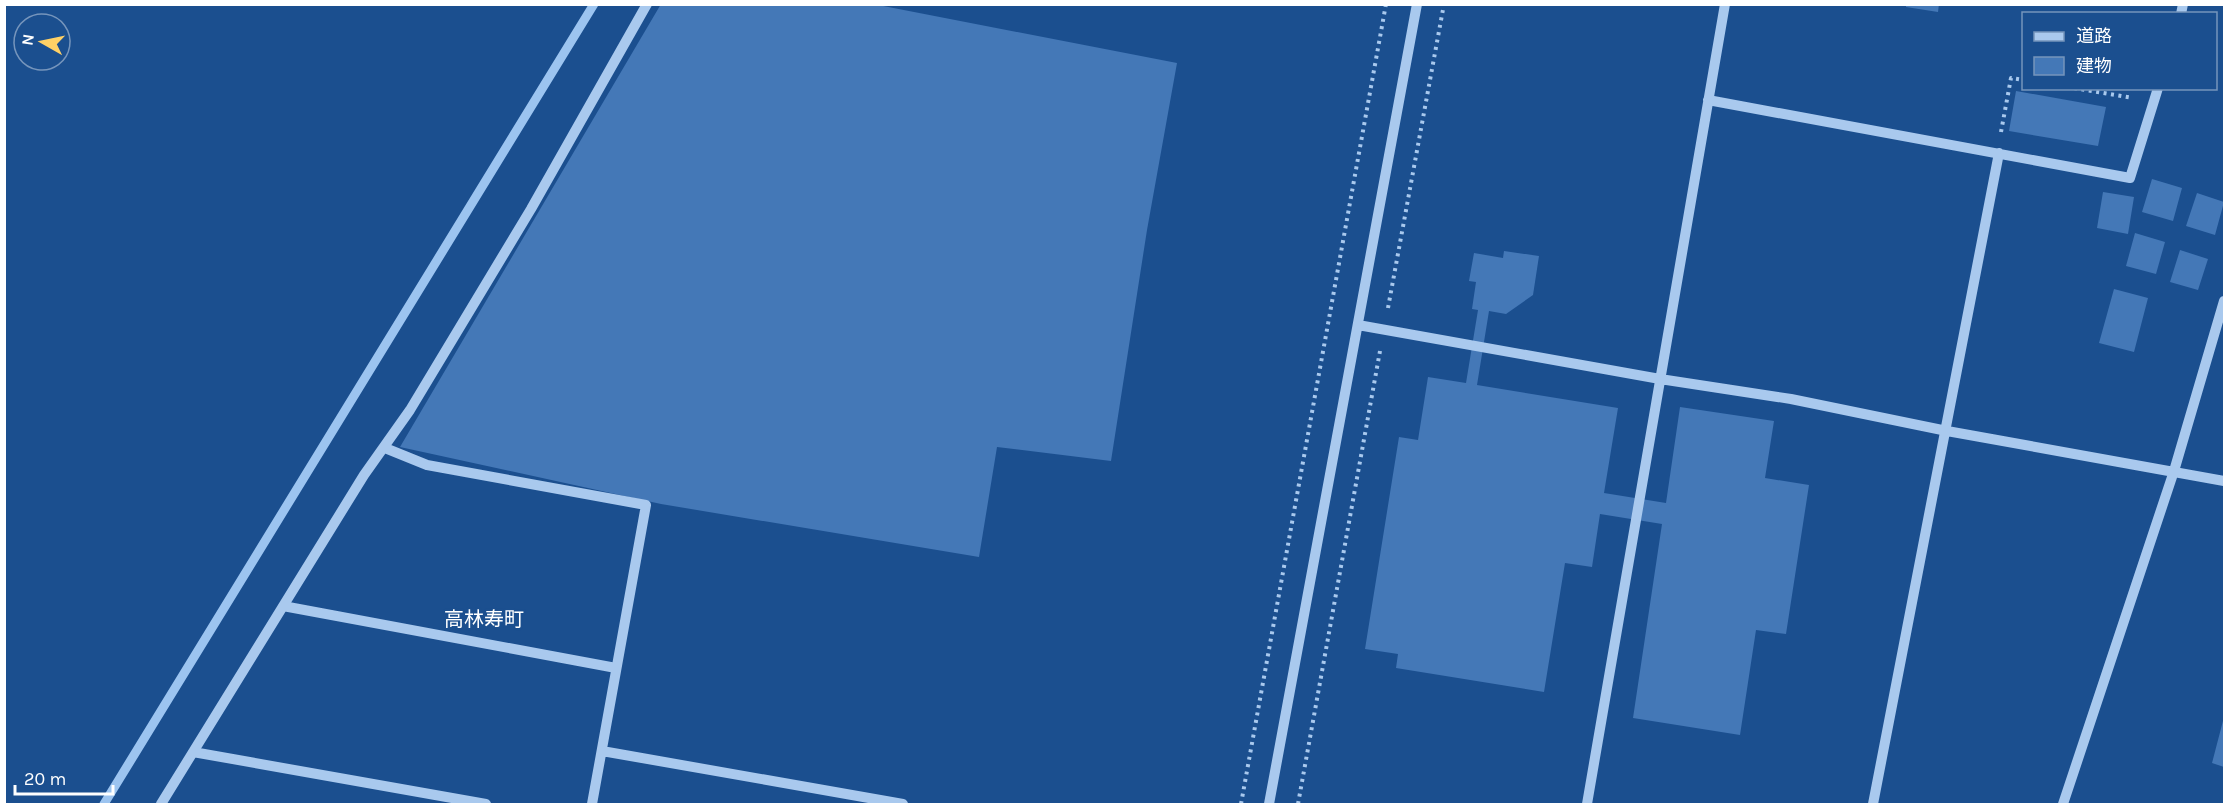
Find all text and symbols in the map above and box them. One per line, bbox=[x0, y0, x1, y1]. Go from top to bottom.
north arrow bbox=[12, 12, 72, 72]
legend bbox=[2022, 12, 2217, 90]
text: 道路 bbox=[2076, 25, 2112, 47]
text: N bbox=[17, 33, 38, 47]
text: 建物 bbox=[2076, 55, 2112, 77]
district label: 高林寿町 bbox=[444, 608, 524, 631]
scale bar bbox=[15, 758, 112, 796]
text: 20 m bbox=[24, 768, 66, 790]

